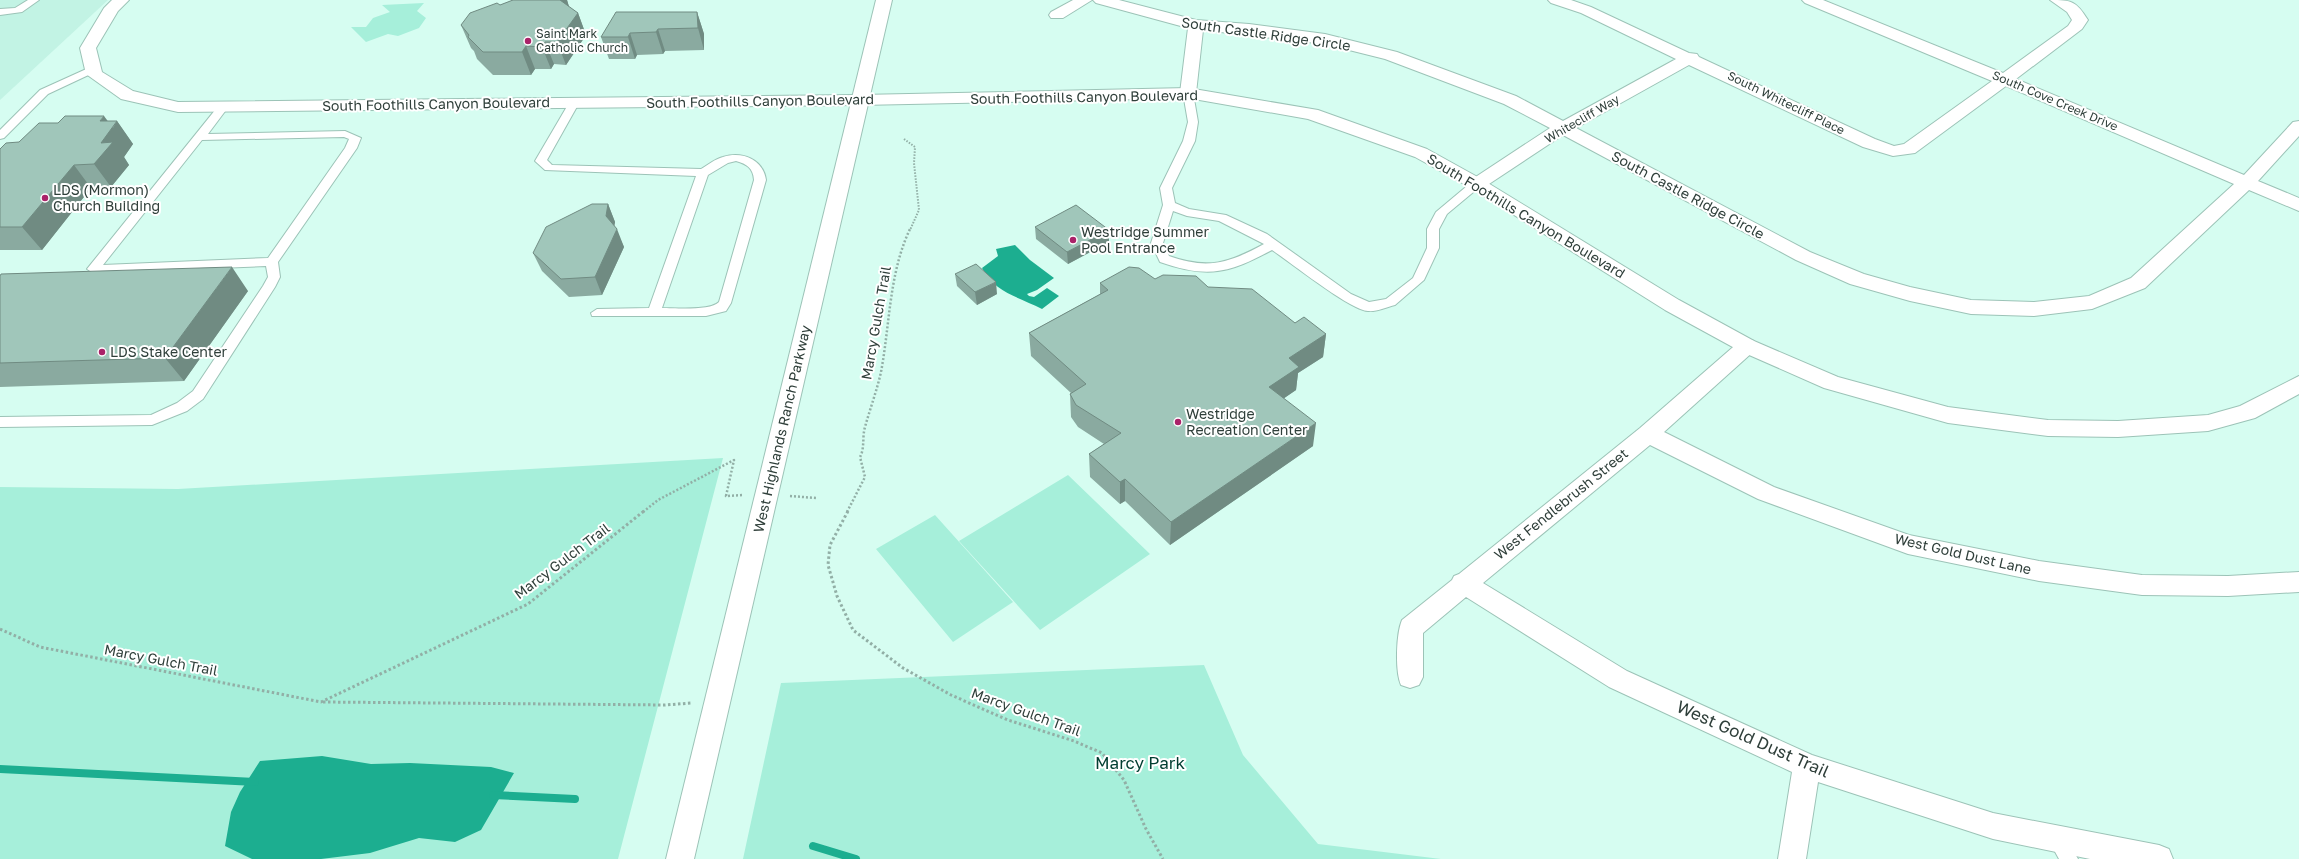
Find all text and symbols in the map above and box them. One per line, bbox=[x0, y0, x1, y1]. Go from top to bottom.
street label: South Castle Ridge Circle bbox=[1180, 13, 1352, 54]
place label: Saint Mark Catholic Church bbox=[536, 26, 628, 55]
marker: Saint Mark Catholic Church bbox=[523, 36, 533, 46]
street label: South Cove Creek Drive bbox=[1990, 67, 2120, 134]
street label: South Whitecliff Place bbox=[1725, 68, 1847, 138]
street label: South Foothills Canyon Boulevard bbox=[970, 86, 1198, 107]
street label: South Foothills Canyon Boulevard bbox=[646, 90, 874, 111]
street label: Whitecliff Way bbox=[1542, 91, 1622, 146]
street label: South Foothills Canyon Boulevard bbox=[322, 93, 550, 114]
street label: South Castle Ridge Circle bbox=[1609, 147, 1768, 242]
street label: South Foothills Canyon Boulevard bbox=[1424, 150, 1628, 282]
place label: LDS (Mormon) Church Building bbox=[53, 181, 160, 214]
marker: LDS (Mormon) Church Building bbox=[40, 193, 50, 203]
place label: Westridge Summer Pool Entrance bbox=[1081, 223, 1209, 256]
marker: Westridge Summer Pool Entrance bbox=[1068, 235, 1078, 245]
street label: Marcy Gulch Trail bbox=[857, 265, 894, 381]
street label: West Highlands Ranch Parkway bbox=[749, 323, 814, 534]
place label: LDS Stake Center bbox=[110, 343, 228, 360]
marker: LDS Stake Center bbox=[97, 347, 107, 357]
place label: Westridge Recreation Center bbox=[1186, 405, 1308, 438]
marker: Westridge Recreation Center bbox=[1173, 417, 1183, 427]
street label: West Fendlebrush Street bbox=[1490, 444, 1631, 563]
street label: Marcy Gulch Trail bbox=[511, 519, 613, 602]
street label: West Gold Dust Lane bbox=[1893, 530, 2033, 578]
street label: Marcy Gulch Trail bbox=[103, 640, 219, 679]
street label: Marcy Gulch Trail bbox=[969, 684, 1083, 739]
street label: West Gold Dust Trail bbox=[1674, 695, 1833, 782]
park label: Marcy Park bbox=[1095, 752, 1185, 773]

